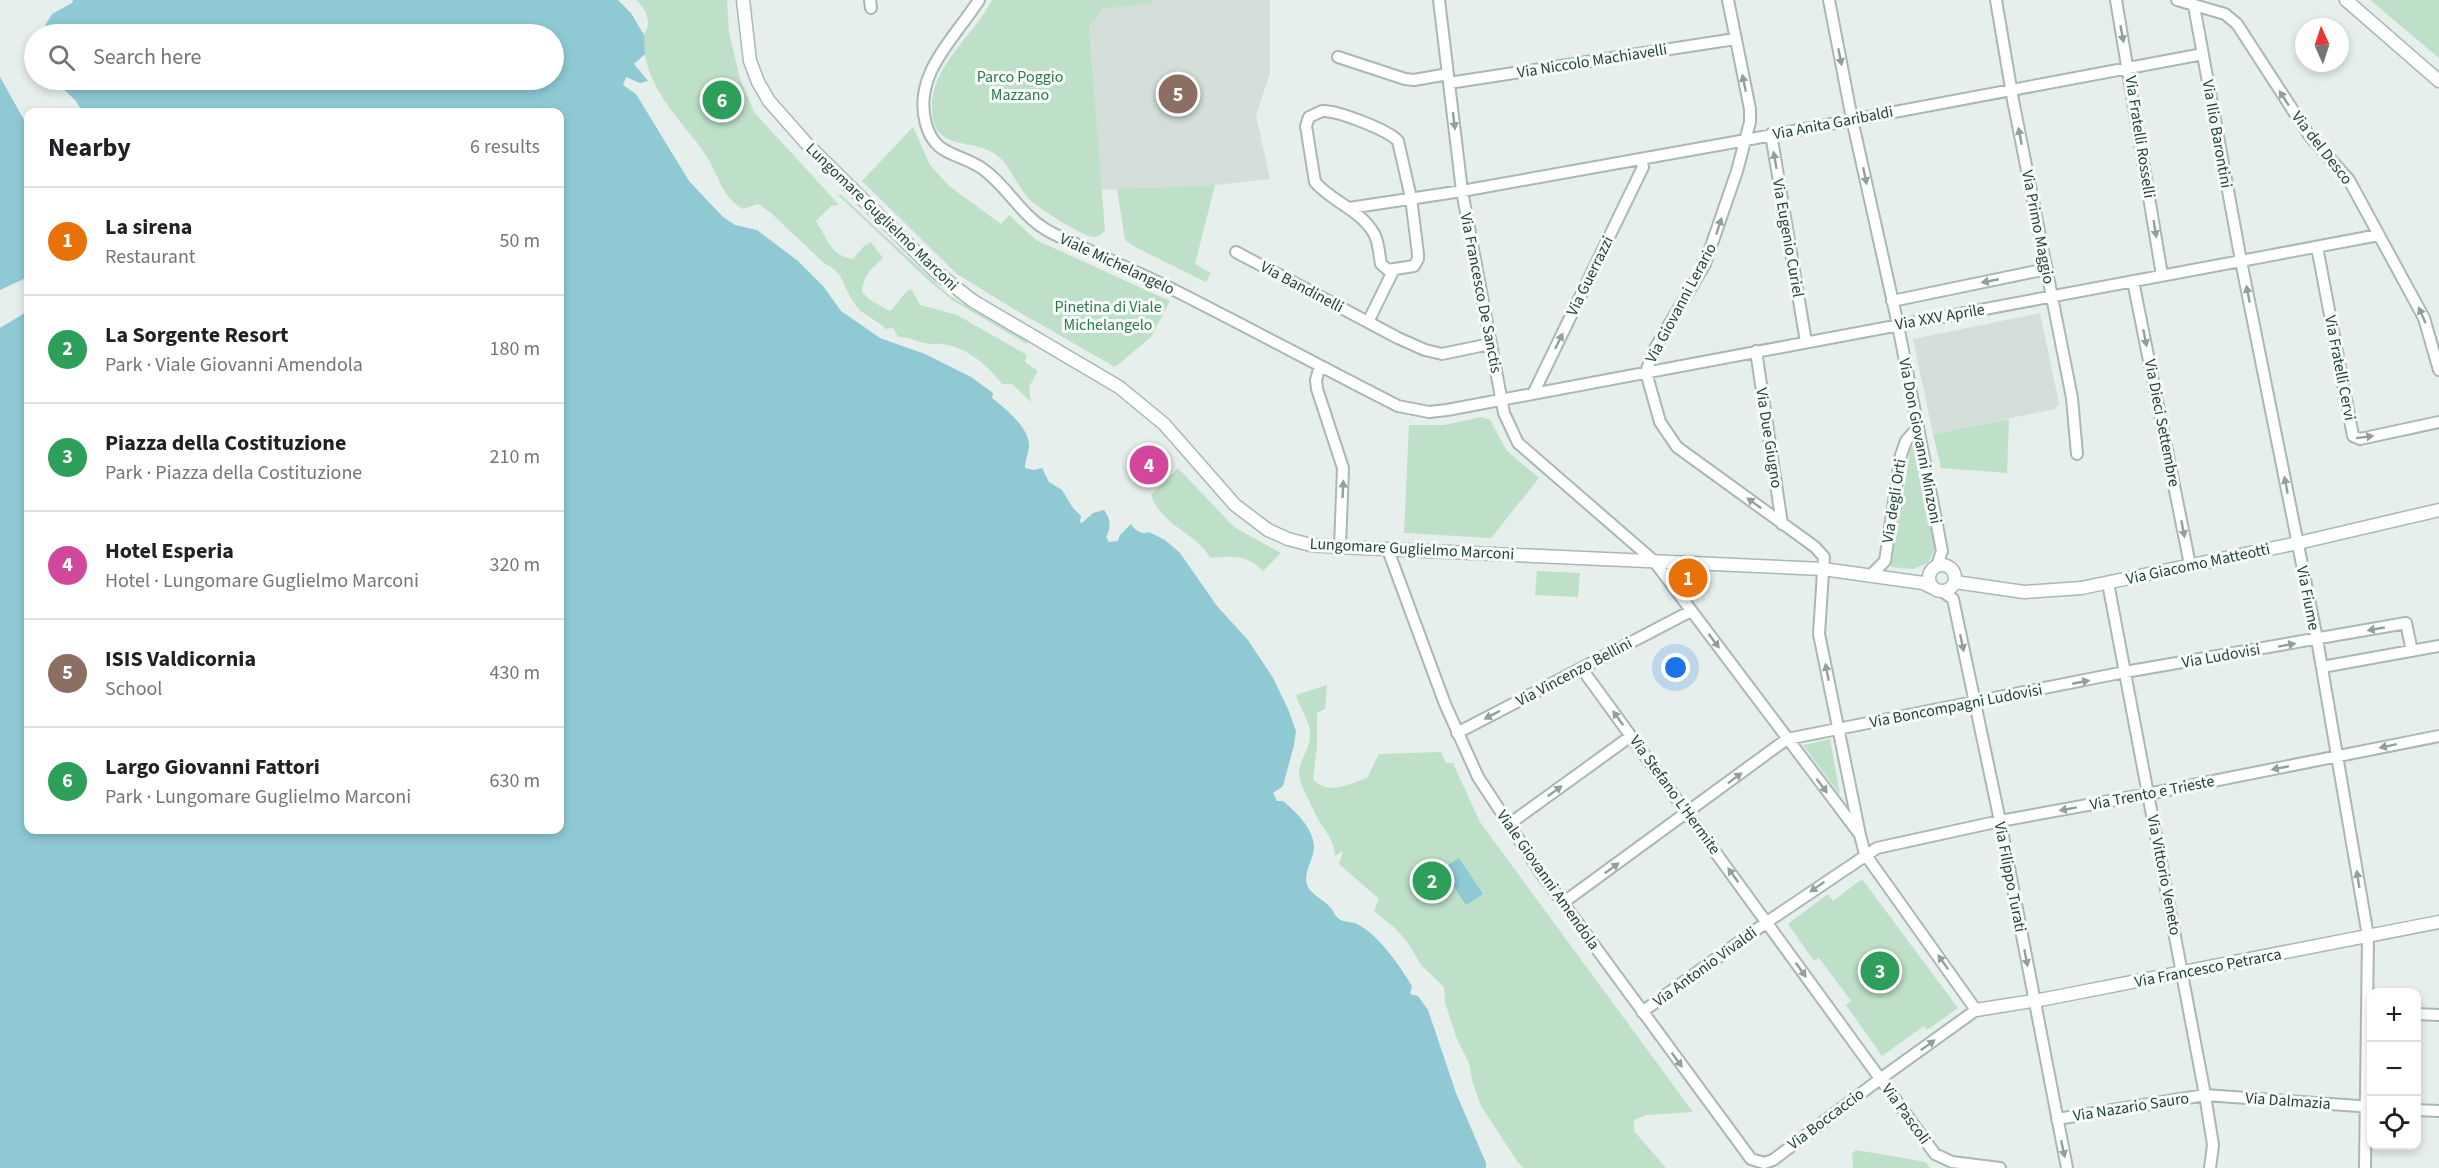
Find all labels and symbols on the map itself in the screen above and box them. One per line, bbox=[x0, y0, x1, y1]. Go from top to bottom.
north arrow bbox=[2295, 18, 2349, 72]
one-way arrow bbox=[2118, 25, 2127, 44]
street label: Via Niccolo Machiavelli bbox=[1516, 38, 1668, 84]
one-way arrow bbox=[1836, 48, 1845, 67]
park label: Parco Poggio Mazzano bbox=[977, 66, 1063, 106]
pin: 5 bbox=[1158, 72, 1198, 116]
one-way arrow bbox=[1739, 74, 1749, 92]
street label: Via Fratelli Rosselli bbox=[2119, 74, 2161, 200]
pin: 6 bbox=[702, 78, 742, 122]
street label: Via Ilio Barontini bbox=[2197, 78, 2237, 190]
one-way arrow bbox=[2279, 89, 2290, 106]
street label: Via Anita Garibaldi bbox=[1771, 101, 1895, 145]
street label: Via del Desco bbox=[2286, 107, 2358, 189]
one-way arrow bbox=[1449, 111, 1459, 130]
one-way arrow bbox=[2015, 126, 2024, 145]
street label: Lungomare Guglielmo Marconi bbox=[801, 138, 963, 296]
one-way arrow bbox=[1770, 151, 1779, 170]
one-way arrow bbox=[1861, 167, 1870, 186]
street label: Via Primo Maggio bbox=[2016, 168, 2060, 286]
street label: Via Eugenio Curiel bbox=[1767, 177, 1809, 299]
street label: Via Francesco De Sanctis bbox=[1455, 211, 1507, 375]
one-way arrow bbox=[1715, 217, 1724, 235]
one-way arrow bbox=[2151, 220, 2160, 239]
street label: Viale Michelangelo bbox=[1056, 228, 1178, 300]
street label: Via Guerrazzi bbox=[1561, 232, 1619, 320]
street label: Via Giovanni Lerario bbox=[1640, 239, 1722, 367]
street label: Via Bandinelli bbox=[1257, 256, 1347, 318]
one-way arrow bbox=[1980, 277, 1999, 286]
one-way arrow bbox=[2243, 284, 2252, 303]
park label: Pinetina di Viale Michelangelo bbox=[1054, 296, 1162, 336]
street label: Via XXV Aprile bbox=[1894, 298, 1986, 336]
one-way arrow bbox=[2417, 306, 2426, 323]
street label: Via Fratelli Cervi bbox=[2319, 313, 2361, 423]
one-way arrow bbox=[2141, 329, 2150, 348]
one-way arrow bbox=[1553, 332, 1563, 350]
street label: Via Don Giovanni Minzoni bbox=[1893, 356, 1947, 526]
street label: Via Dieci Settembre bbox=[2139, 357, 2185, 489]
street label: Via Due Giugno bbox=[1750, 386, 1788, 490]
one-way arrow bbox=[2356, 432, 2375, 442]
pin: 4 bbox=[1130, 442, 1168, 488]
street label: Via degli Orti bbox=[1876, 457, 1912, 545]
one-way arrow bbox=[2281, 476, 2290, 495]
one-way arrow bbox=[1338, 479, 1347, 498]
one-way arrow bbox=[1746, 497, 1762, 509]
one-way arrow bbox=[2179, 520, 2188, 539]
street label: Lungomare Guglielmo Marconi bbox=[1309, 533, 1515, 565]
street label: Via Giacomo Matteotti bbox=[2124, 538, 2272, 590]
pin: 1 bbox=[1668, 556, 1708, 600]
street label: Via Fiume bbox=[2291, 564, 2325, 632]
one-way arrow bbox=[2367, 625, 2386, 634]
street label: Via Vincenzo Bellini bbox=[1512, 632, 1636, 712]
one-way arrow bbox=[1708, 633, 1720, 649]
one-way arrow bbox=[1958, 634, 1967, 653]
street label: Via Ludovisi bbox=[2180, 638, 2262, 674]
one-way arrow bbox=[2277, 640, 2296, 649]
your location bbox=[1661, 653, 1690, 682]
one-way arrow bbox=[1822, 662, 1831, 681]
one-way arrow bbox=[2071, 677, 2090, 686]
street label: Via Boncompagni Ludovisi bbox=[1868, 678, 2044, 734]
one-way arrow bbox=[1484, 710, 1501, 720]
one-way arrow bbox=[1612, 710, 1624, 725]
street label: Via Stefano L'Hermite bbox=[1624, 731, 1726, 859]
one-way arrow bbox=[2379, 742, 2398, 751]
one-way arrow bbox=[2271, 764, 2290, 773]
street label: Via Trento e Trieste bbox=[2088, 770, 2216, 816]
one-way arrow bbox=[1728, 772, 1743, 784]
one-way arrow bbox=[1816, 778, 1829, 794]
one-way arrow bbox=[1547, 785, 1563, 797]
one-way arrow bbox=[2059, 805, 2078, 814]
street label: Viale Giovanni Amendola bbox=[1491, 806, 1605, 954]
street label: Via Vittorio Veneto bbox=[2142, 813, 2186, 937]
street label: Via Filippo Turati bbox=[1989, 820, 2031, 934]
pin: 2 bbox=[1412, 858, 1452, 904]
one-way arrow bbox=[1603, 862, 1619, 874]
one-way arrow bbox=[1727, 867, 1739, 883]
one-way arrow bbox=[2353, 869, 2362, 888]
one-way arrow bbox=[1810, 881, 1826, 893]
street label: Via Antonio Vivaldi bbox=[1649, 922, 1761, 1012]
street label: Via Francesco Petrarca bbox=[2133, 943, 2283, 993]
pin: 3 bbox=[1860, 948, 1900, 994]
one-way arrow bbox=[2021, 948, 2030, 967]
one-way arrow bbox=[1937, 954, 1949, 970]
one-way arrow bbox=[1795, 962, 1807, 977]
one-way arrow bbox=[1920, 1039, 1935, 1051]
one-way arrow bbox=[1671, 1051, 1683, 1067]
street label: Via Pascoli bbox=[1876, 1079, 1936, 1149]
street label: Via Boccaccio bbox=[1783, 1083, 1869, 1155]
street label: Via Nazario Sauro bbox=[2071, 1087, 2191, 1127]
street label: Via Dalmazia bbox=[2245, 1087, 2331, 1115]
one-way arrow bbox=[2059, 1140, 2068, 1159]

